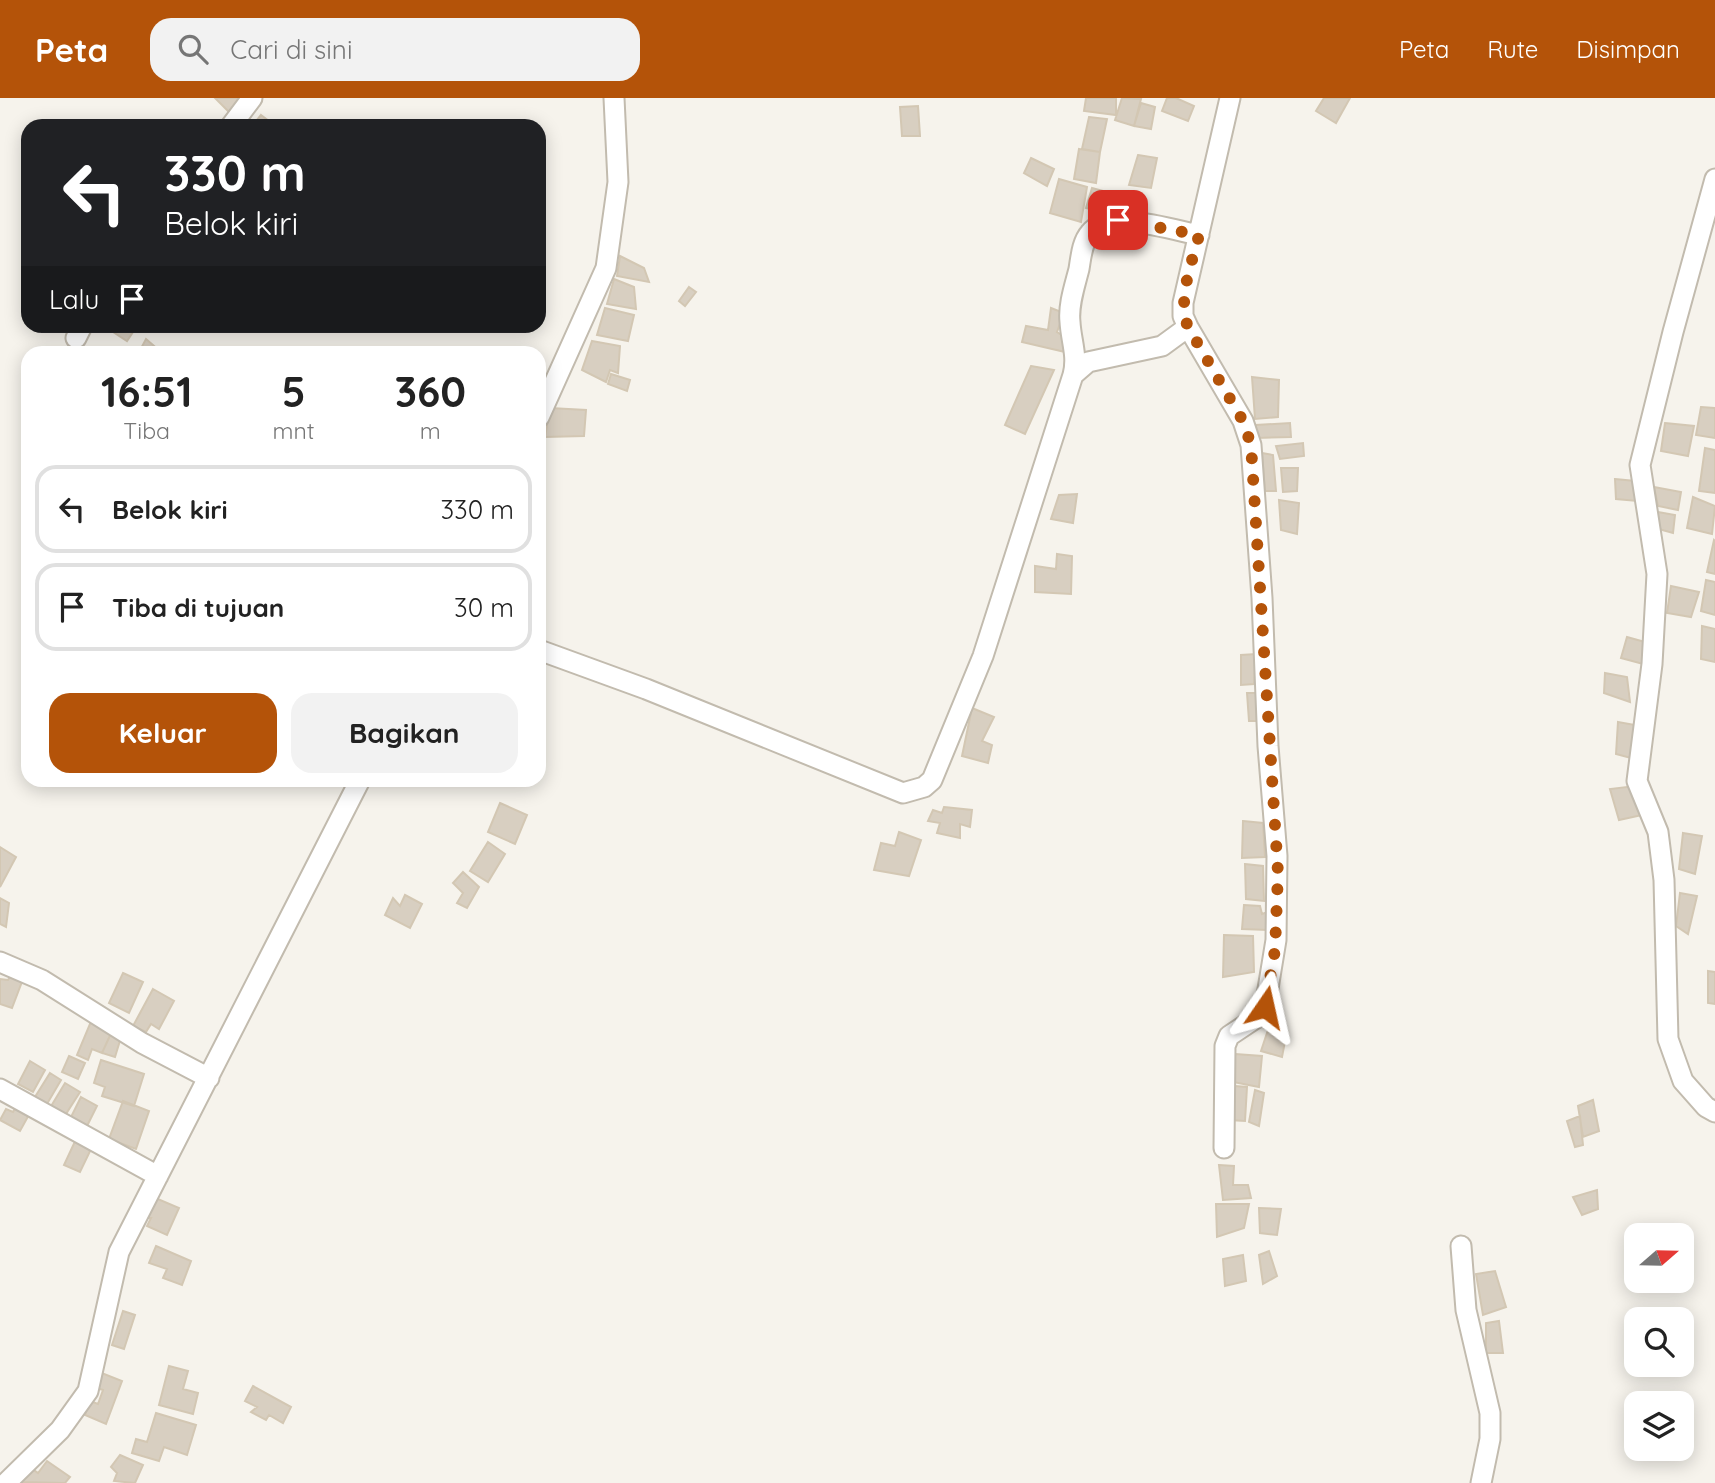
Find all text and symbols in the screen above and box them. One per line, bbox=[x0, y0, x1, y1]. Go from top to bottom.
search box bbox=[150, 18, 640, 81]
text: Peta bbox=[35, 29, 108, 70]
icon: search bbox=[174, 30, 212, 68]
text: Cari di sini bbox=[230, 33, 352, 66]
text: Peta bbox=[1399, 34, 1449, 64]
text: Rute bbox=[1487, 34, 1538, 64]
text: Disimpan bbox=[1576, 34, 1680, 64]
text: 330 m bbox=[164, 142, 306, 203]
icon: left bbox=[49, 147, 140, 238]
pin bbox=[1088, 190, 1148, 250]
icon: arrive bbox=[1099, 201, 1137, 239]
text: Belok kiri bbox=[164, 203, 298, 243]
icon: arrive bbox=[113, 280, 151, 318]
text: Lalu bbox=[49, 283, 99, 316]
text: 16:51 bbox=[101, 365, 193, 418]
text: 5 bbox=[281, 365, 306, 418]
text: 360 bbox=[394, 365, 466, 418]
text: Tiba bbox=[123, 416, 170, 445]
text: mnt bbox=[272, 416, 315, 445]
text: m bbox=[420, 416, 441, 445]
icon: left bbox=[53, 490, 91, 528]
text: Belok kiri bbox=[112, 493, 228, 526]
text: 330 m bbox=[440, 493, 514, 526]
icon: arrive bbox=[53, 588, 91, 626]
text: Tiba di tujuan bbox=[112, 591, 284, 624]
text: 30 m bbox=[454, 591, 514, 624]
button: Keluar bbox=[49, 693, 277, 773]
button: Bagikan bbox=[291, 693, 518, 773]
position arrow bbox=[1228, 970, 1302, 1044]
north arrow bbox=[1624, 1223, 1694, 1293]
map controls bbox=[1624, 1223, 1694, 1461]
button: search bbox=[1624, 1307, 1694, 1377]
button: layers bbox=[1624, 1391, 1694, 1461]

